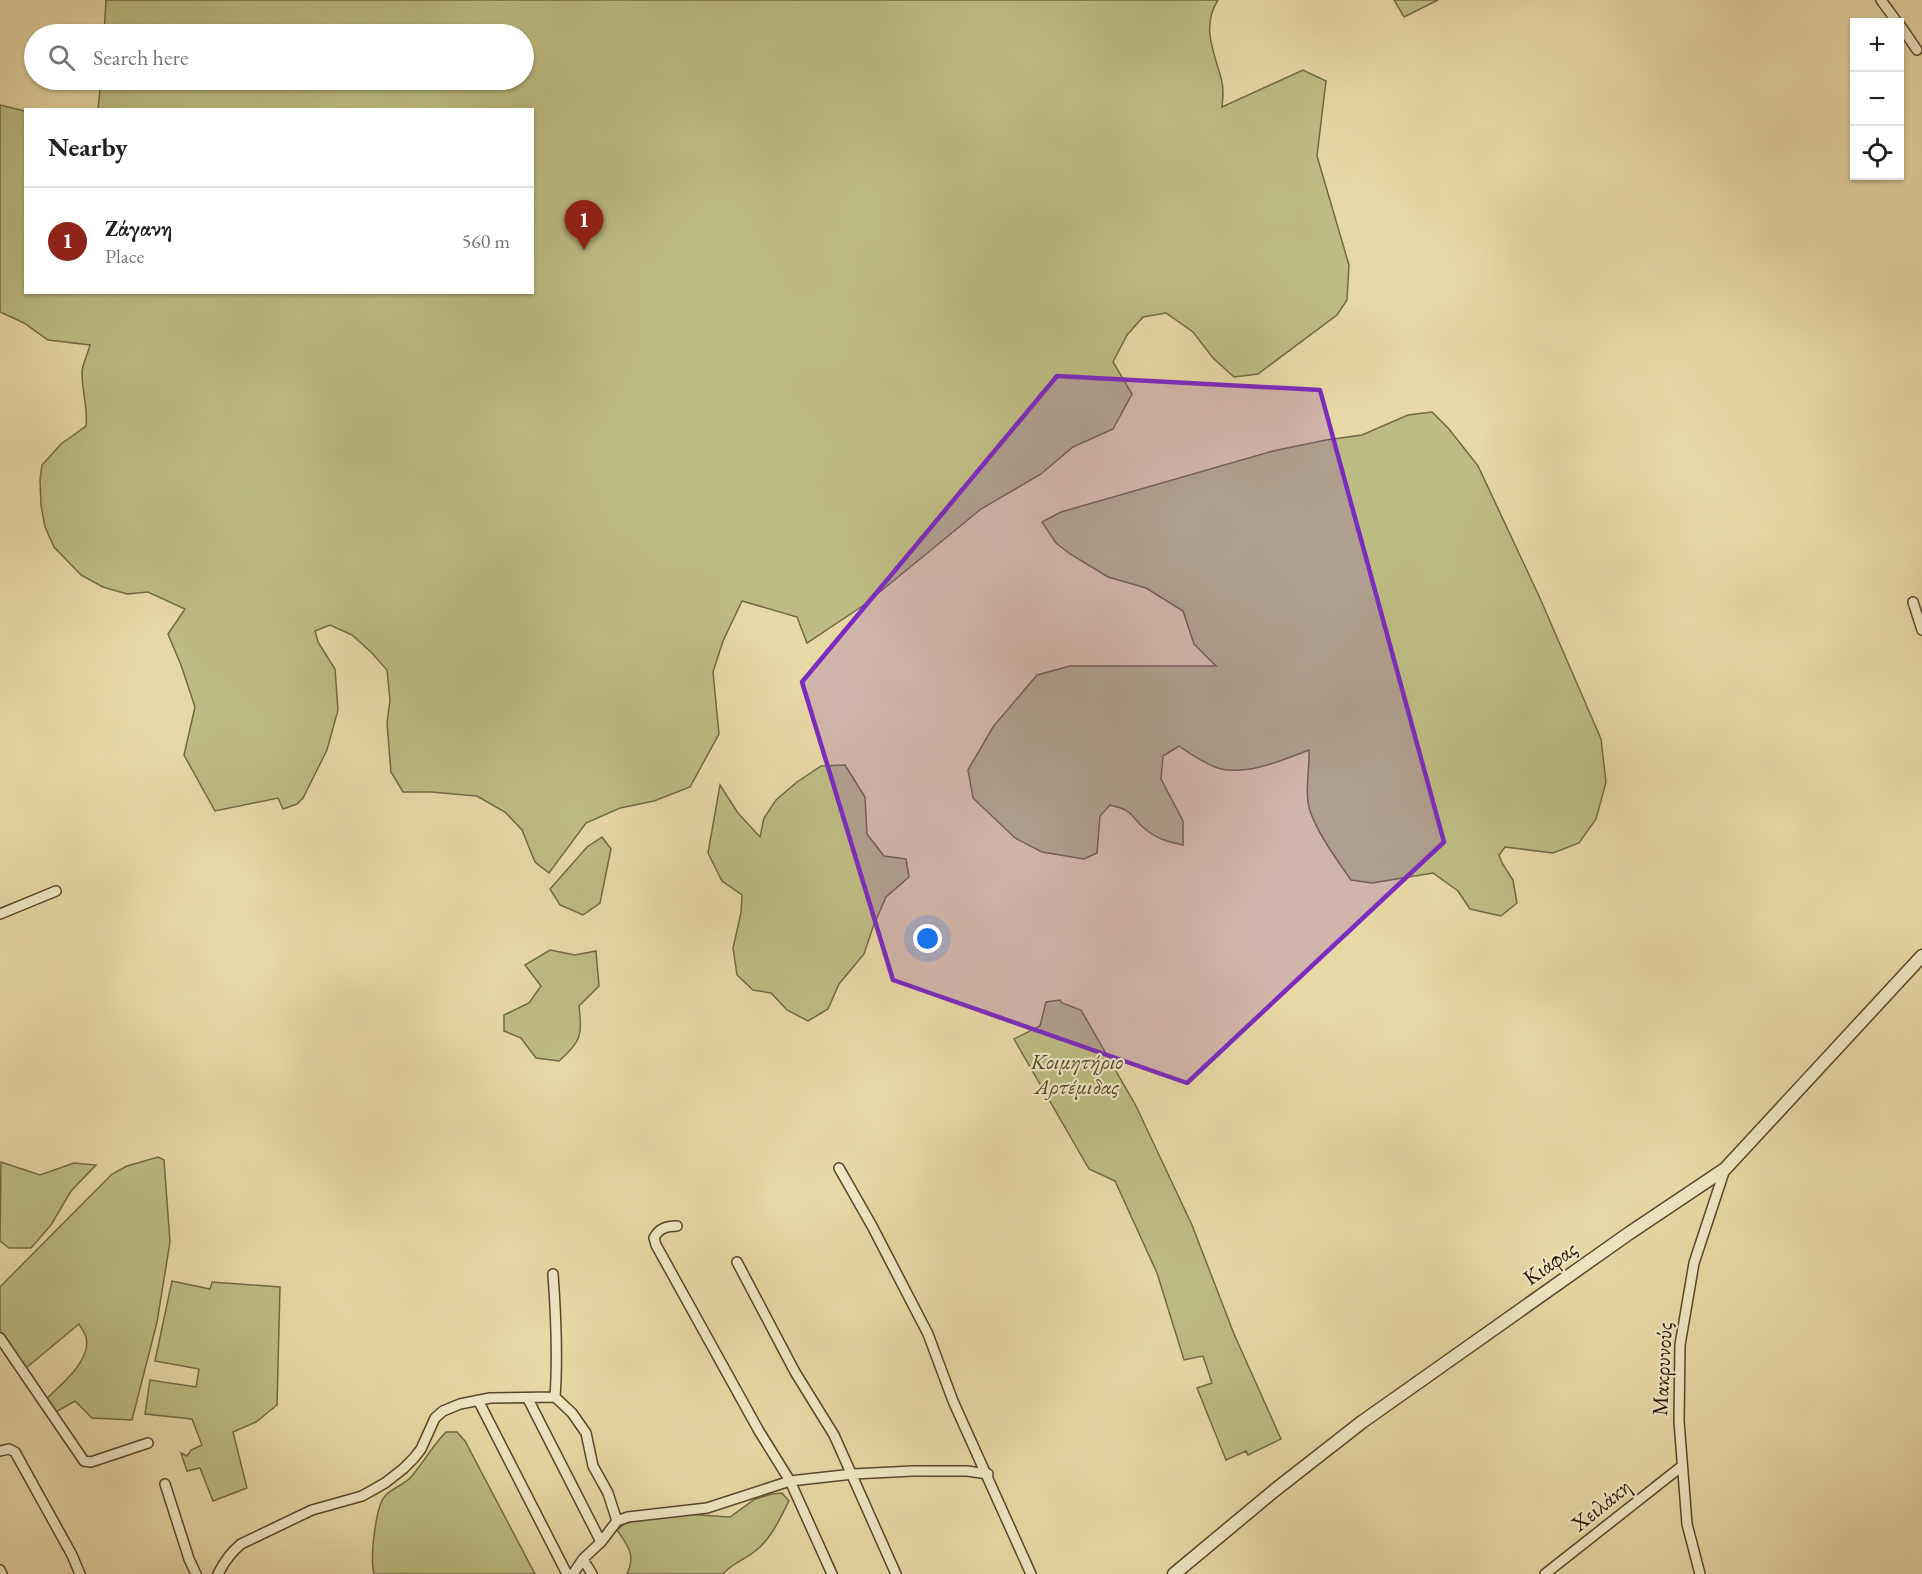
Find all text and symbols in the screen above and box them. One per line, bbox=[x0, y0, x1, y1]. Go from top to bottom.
map controls bbox=[1850, 18, 1904, 180]
button: + bbox=[1850, 18, 1904, 72]
search box bbox=[24, 24, 534, 90]
icon: search bbox=[45, 41, 78, 74]
text: Search here bbox=[93, 43, 188, 72]
button: − bbox=[1850, 72, 1904, 126]
button: locate bbox=[1850, 126, 1904, 180]
text: Nearby bbox=[48, 130, 128, 164]
pin: 1 bbox=[564, 200, 604, 250]
text: Ζάγανη bbox=[105, 214, 172, 243]
text: 1 bbox=[62, 228, 73, 254]
text: 560 m bbox=[462, 228, 510, 254]
text: Place bbox=[105, 243, 144, 269]
your location bbox=[913, 924, 942, 953]
park label: Κοιμητήριο Αρτέμιδας bbox=[1030, 1047, 1123, 1101]
street label: Κιάφας bbox=[1517, 1234, 1583, 1292]
street label: Μακρυνούς bbox=[1645, 1321, 1679, 1417]
street label: Χειλάκη bbox=[1564, 1472, 1637, 1539]

